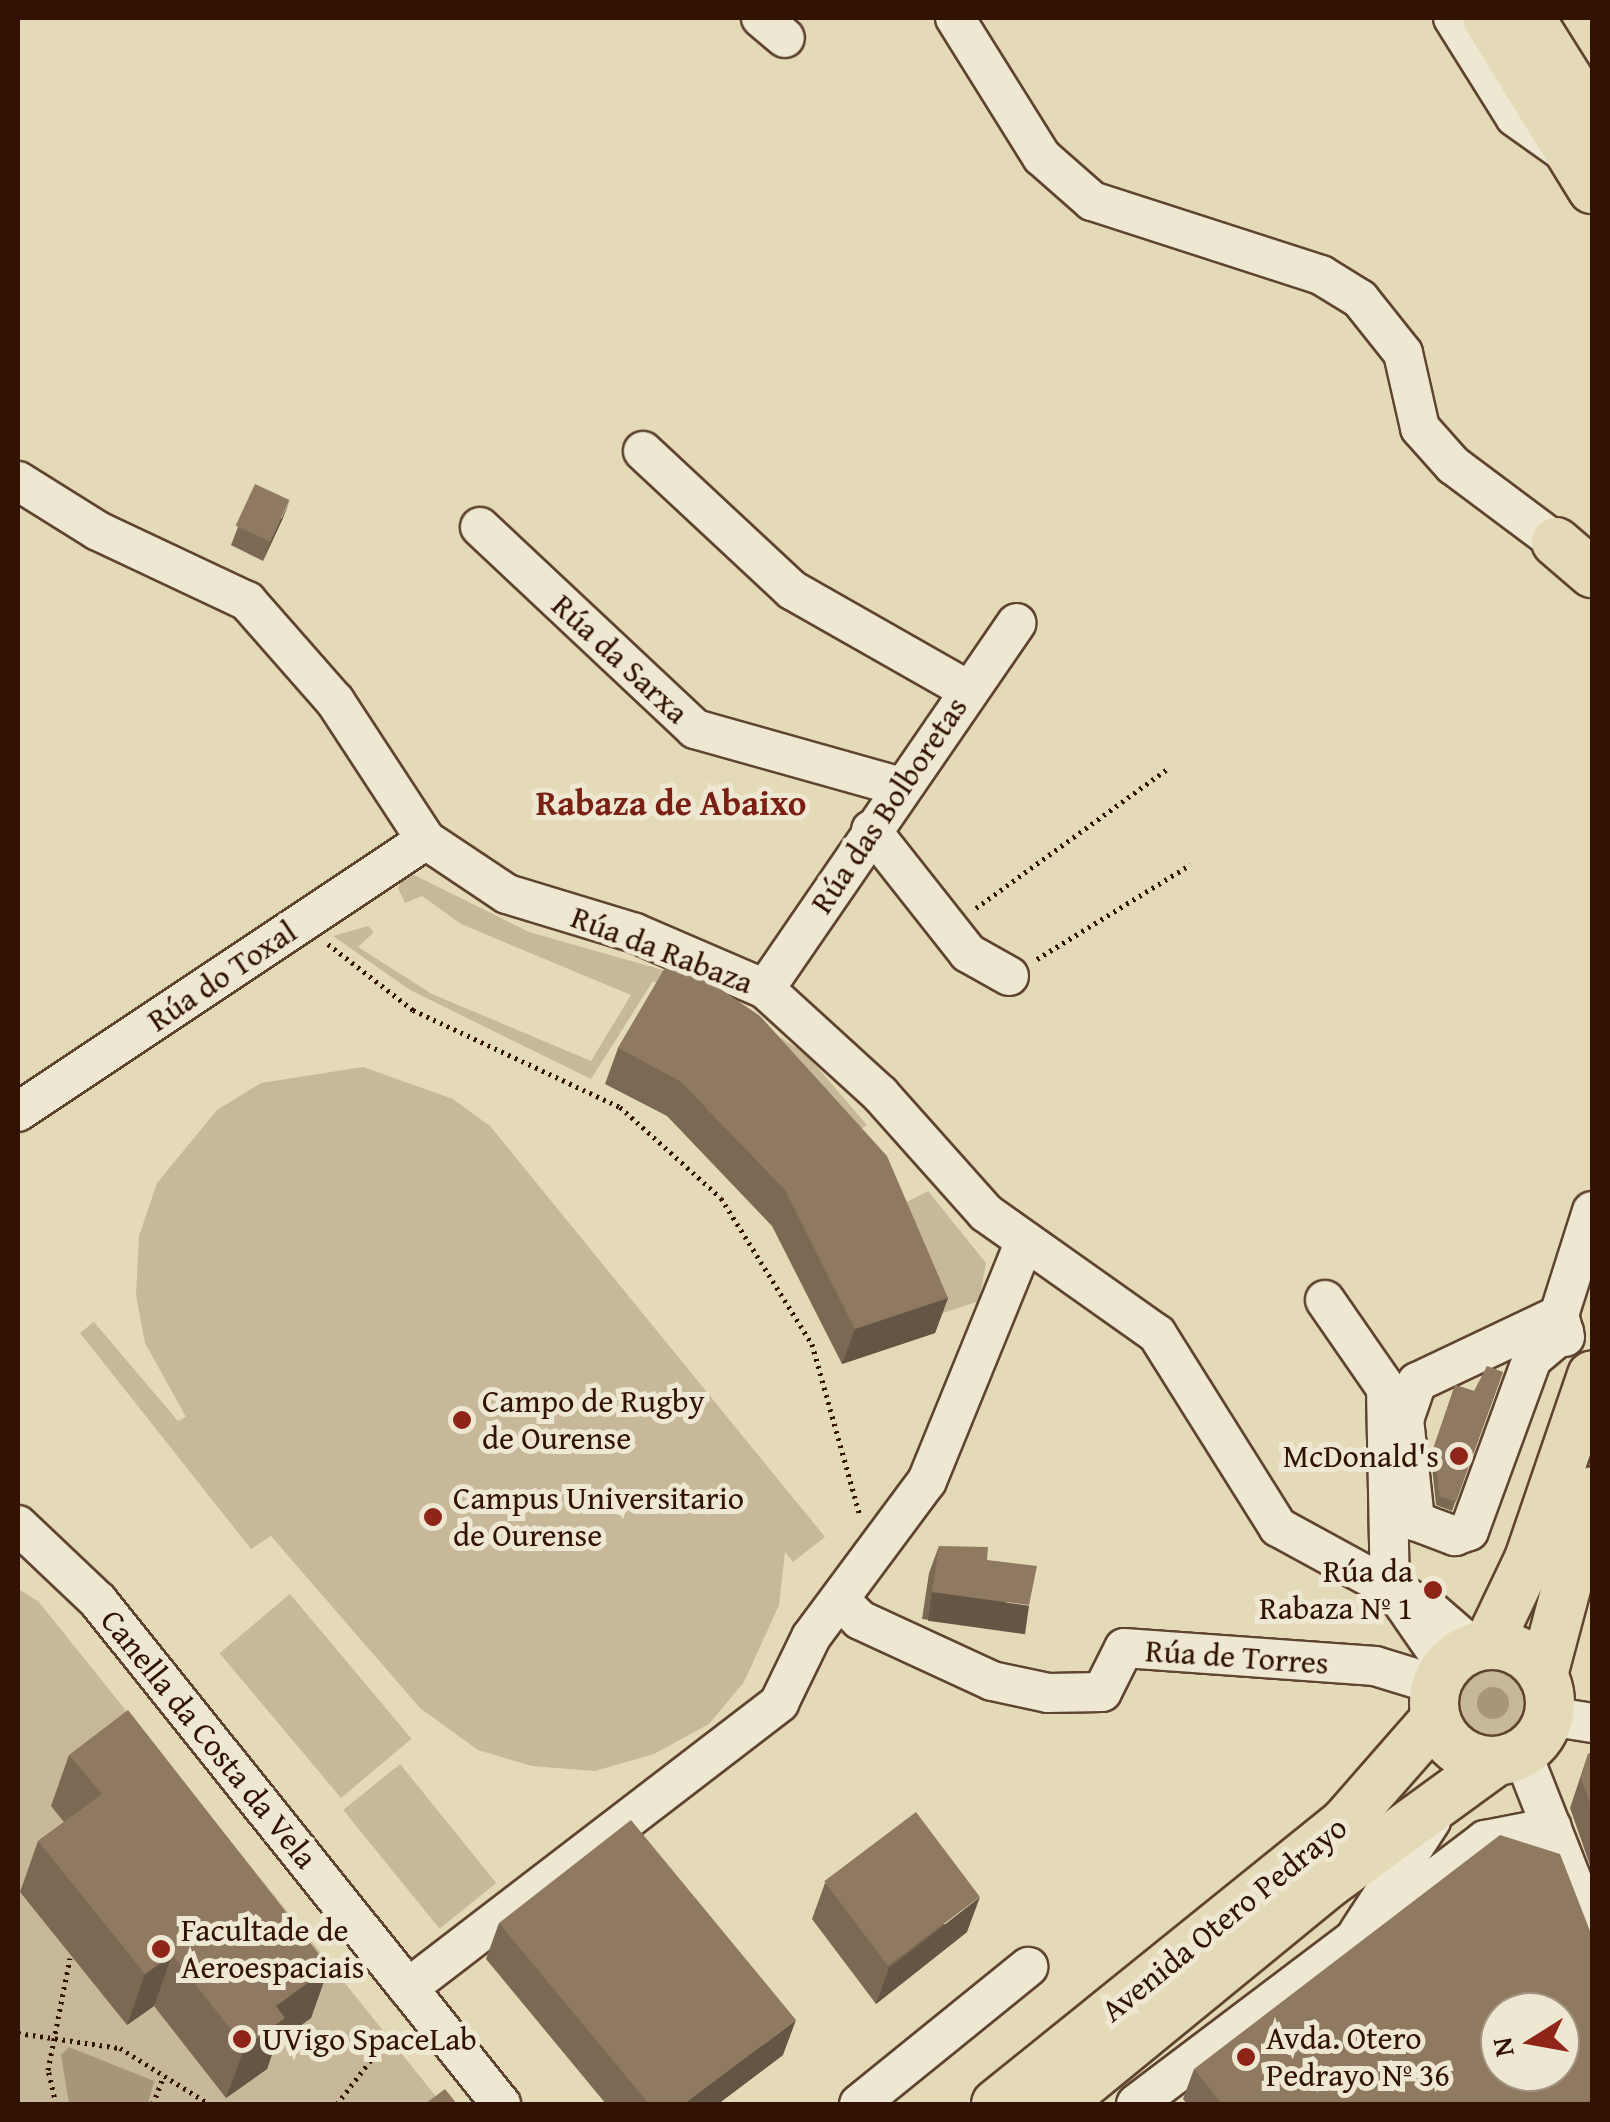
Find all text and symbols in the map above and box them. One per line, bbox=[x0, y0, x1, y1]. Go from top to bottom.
street label: Rúa da Sarxa bbox=[544, 586, 696, 732]
street label: Rúa das Bolboretas bbox=[802, 689, 976, 921]
district label: Rabaza de Abaixo bbox=[536, 782, 806, 824]
street label: Rúa da Rabaza bbox=[566, 898, 758, 1002]
street label: Rúa do Toxal bbox=[140, 912, 304, 1040]
place label: Campo de Rugby de Ourense bbox=[482, 1383, 705, 1458]
marker: Campo de Rugby de Ourense bbox=[451, 1409, 473, 1431]
place label: McDonald's bbox=[1283, 1437, 1439, 1475]
marker: McDonald's bbox=[1448, 1445, 1470, 1467]
place label: Campus Universitario de Ourense bbox=[453, 1480, 744, 1555]
marker: Campus Universitario de Ourense bbox=[422, 1506, 444, 1528]
place label: Rúa da Rabaza Nº 1 bbox=[1259, 1553, 1413, 1628]
marker: Rúa da Rabaza Nº 1 bbox=[1422, 1579, 1444, 1601]
street label: Canella da Costa da Vela bbox=[93, 1602, 325, 1876]
street label: Rúa de Torres bbox=[1144, 1631, 1330, 1683]
street label: Avenida Otero Pedrayo bbox=[1093, 1808, 1355, 2030]
place label: Facultade de Aeroespaciais bbox=[181, 1912, 365, 1987]
marker: Facultade de Aeroespaciais bbox=[150, 1938, 172, 1960]
north arrow bbox=[1480, 1992, 1580, 2092]
place label: UVigo SpaceLab bbox=[262, 2020, 477, 2058]
place label: Avda. Otero Pedrayo Nº 36 bbox=[1266, 2020, 1450, 2095]
marker: UVigo SpaceLab bbox=[231, 2028, 253, 2050]
text: N bbox=[1480, 2034, 1524, 2061]
marker: Avda. Otero Pedrayo Nº 36 bbox=[1235, 2046, 1257, 2068]

